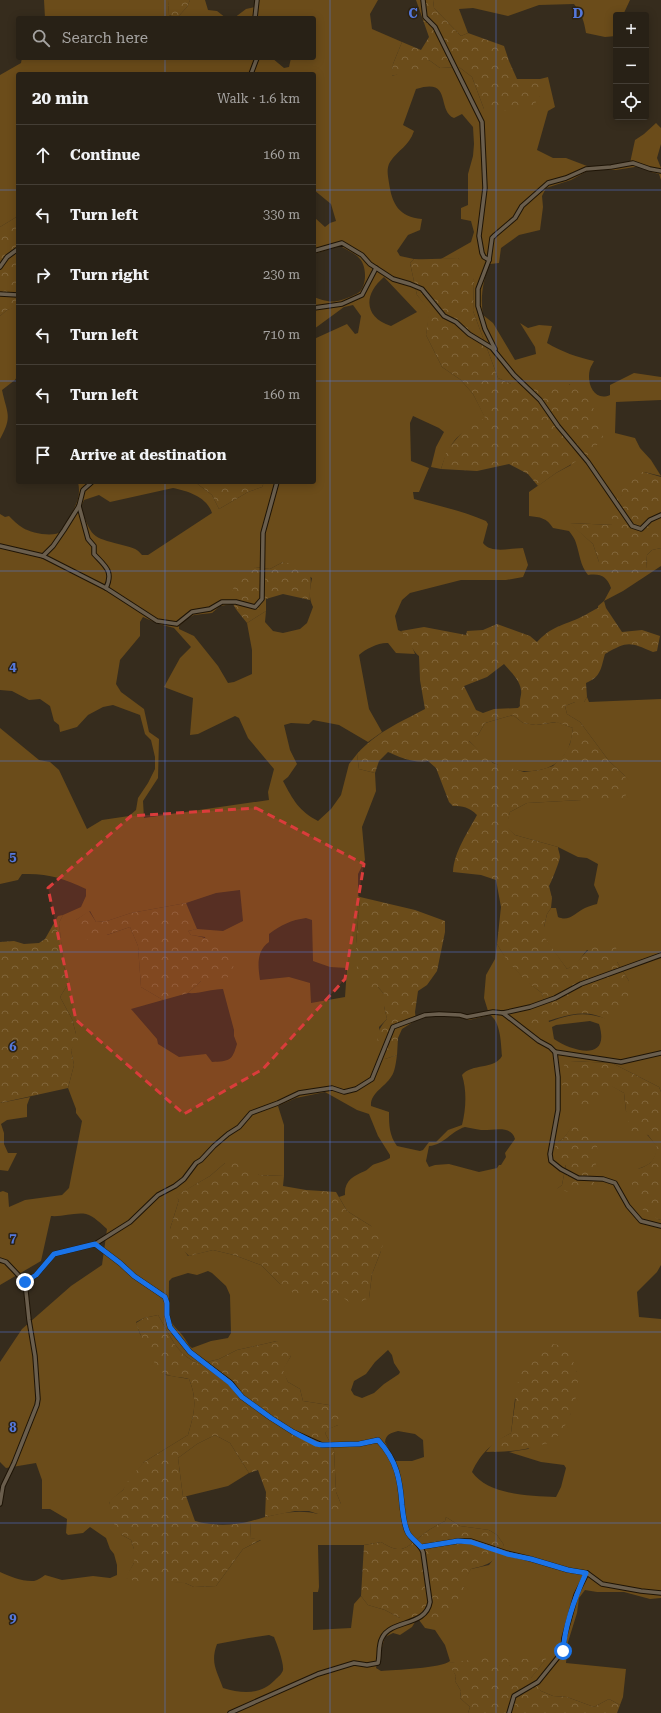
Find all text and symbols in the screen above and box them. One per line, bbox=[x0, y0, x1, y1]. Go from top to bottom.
text: C bbox=[408, 6, 418, 21]
text: D bbox=[573, 6, 583, 21]
map controls bbox=[613, 12, 649, 120]
button: + bbox=[613, 12, 649, 48]
search box bbox=[16, 16, 316, 60]
icon: search bbox=[30, 27, 52, 49]
text: Search here bbox=[62, 29, 148, 47]
button: − bbox=[613, 48, 649, 84]
button: locate bbox=[613, 84, 649, 120]
text: 20 min bbox=[32, 88, 89, 108]
text: Walk · 1.6 km bbox=[217, 91, 300, 106]
icon: ahead bbox=[32, 144, 54, 166]
text: Continue bbox=[70, 146, 140, 164]
text: 160 m bbox=[263, 147, 300, 162]
icon: left bbox=[32, 204, 54, 226]
text: Turn left bbox=[70, 206, 138, 224]
text: 330 m bbox=[263, 207, 300, 222]
icon: right bbox=[32, 264, 54, 286]
text: Turn right bbox=[70, 266, 149, 284]
text: 230 m bbox=[263, 267, 300, 282]
icon: left bbox=[32, 324, 54, 346]
text: Turn left bbox=[70, 326, 138, 344]
text: 710 m bbox=[263, 327, 300, 342]
icon: left bbox=[32, 384, 54, 406]
text: Turn left bbox=[70, 386, 138, 404]
text: 160 m bbox=[263, 387, 300, 402]
icon: arrive bbox=[32, 444, 54, 466]
text: Arrive at destination bbox=[70, 446, 226, 464]
text: 4 bbox=[9, 659, 17, 674]
text: 5 bbox=[9, 849, 17, 864]
text: 6 bbox=[9, 1039, 17, 1054]
text: 7 bbox=[9, 1230, 17, 1245]
route end bbox=[16, 1273, 34, 1291]
text: 8 bbox=[9, 1420, 17, 1435]
text: 9 bbox=[9, 1610, 17, 1625]
route start bbox=[554, 1642, 572, 1660]

